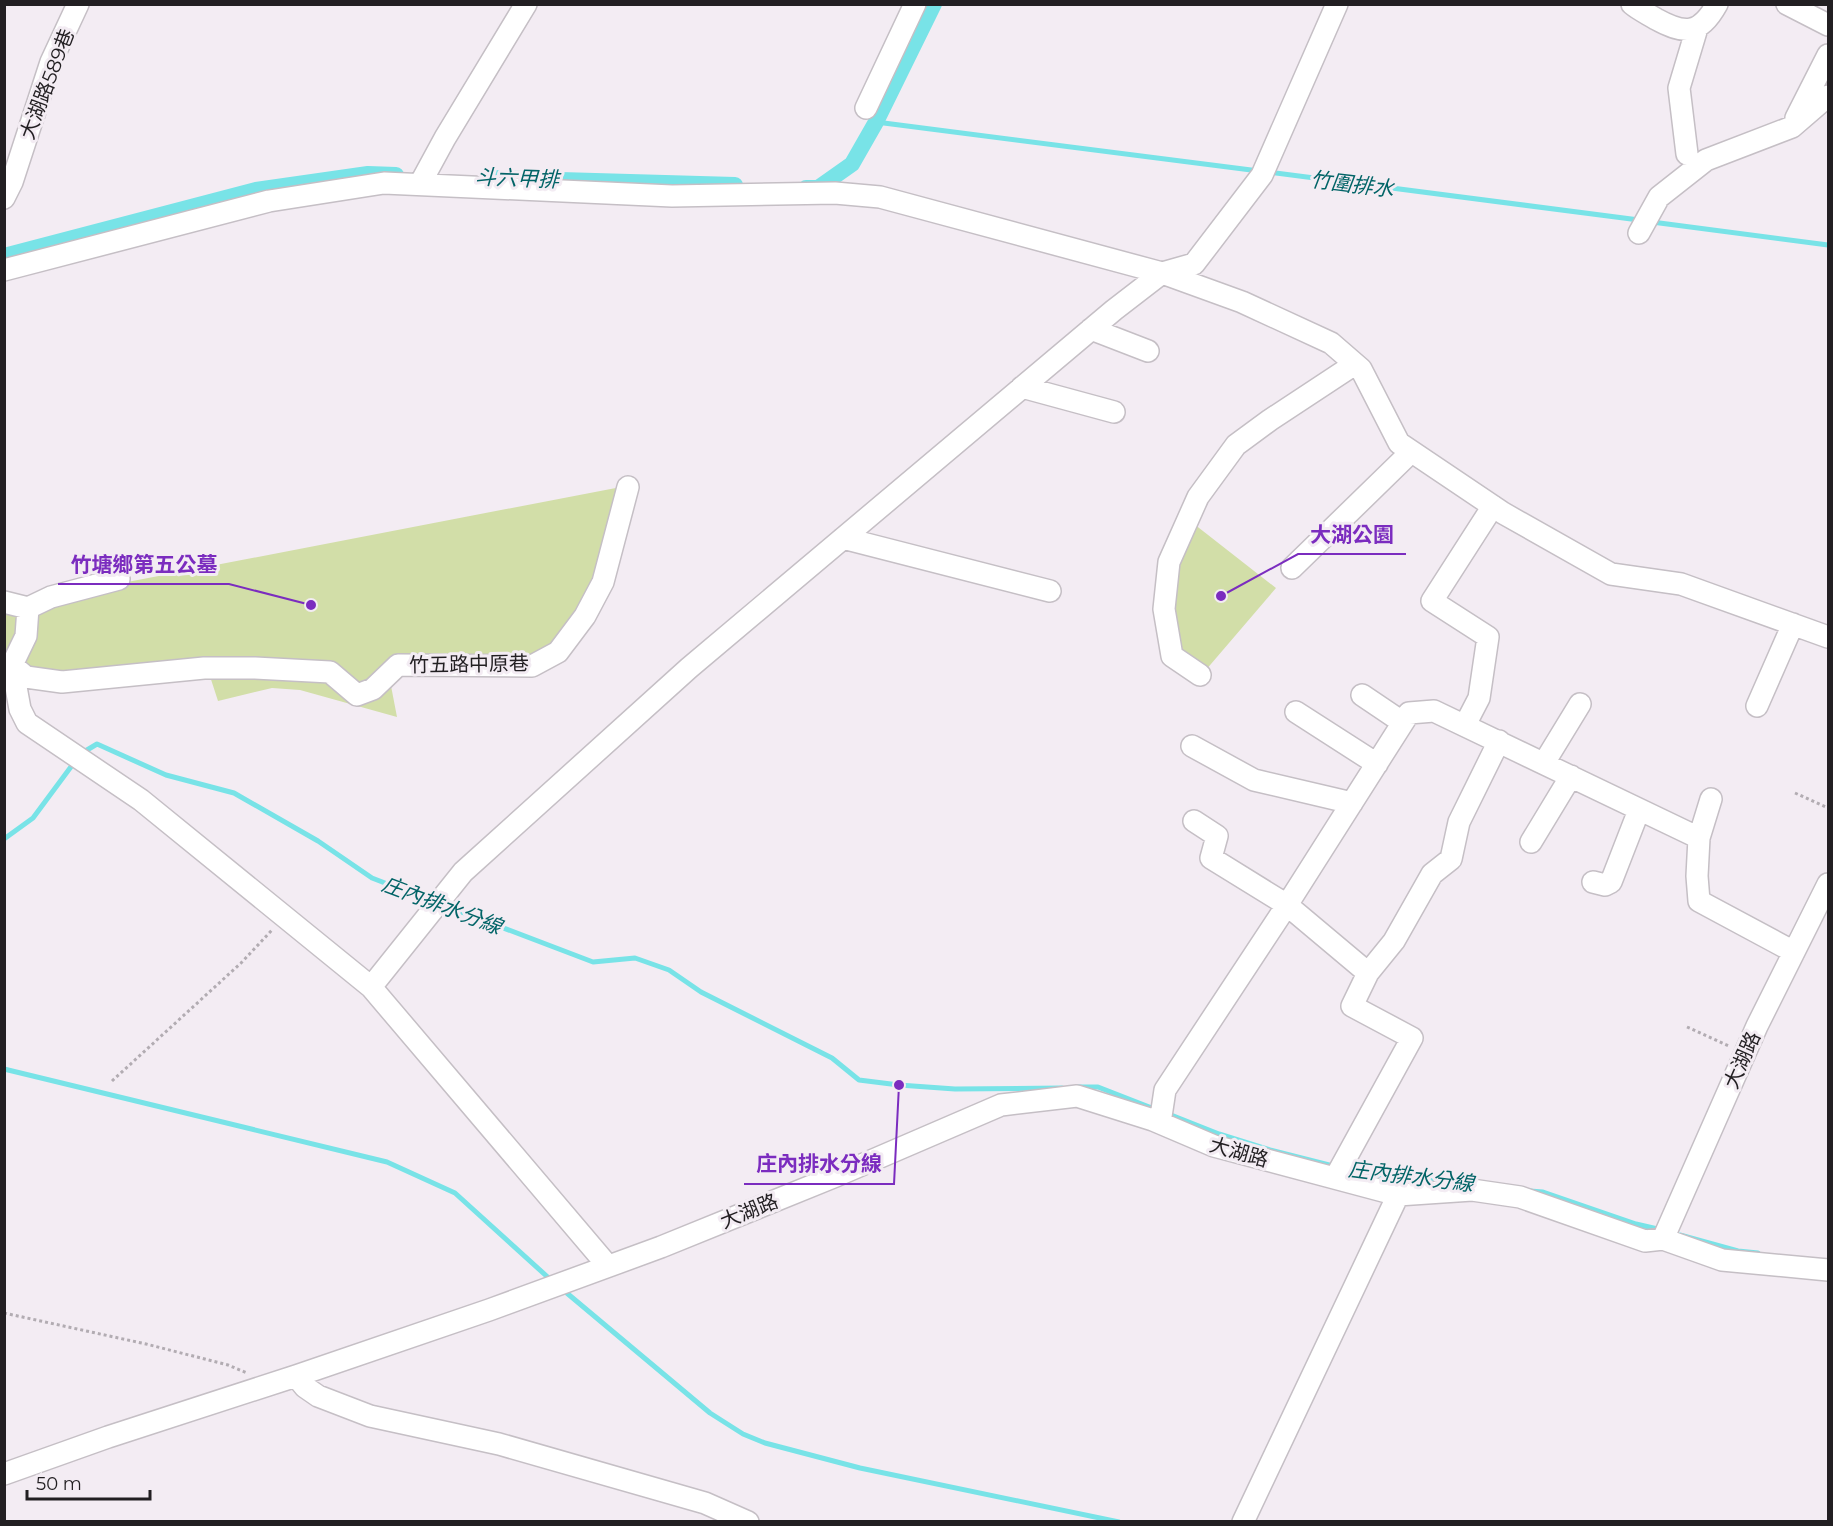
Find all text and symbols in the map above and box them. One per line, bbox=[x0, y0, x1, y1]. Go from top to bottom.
street label: 大湖路589巷 bbox=[15, 25, 79, 143]
water label: 斗六甲排 bbox=[475, 164, 562, 192]
water label: 竹圍排水 bbox=[1309, 166, 1396, 202]
callout: 大湖公園 bbox=[1298, 515, 1406, 554]
text: 大湖公園 bbox=[1310, 522, 1394, 547]
callout: 竹塘鄉第五公墓 bbox=[58, 545, 229, 584]
text: 竹塘鄉第五公墓 bbox=[71, 552, 218, 577]
street label: 竹五路中原巷 bbox=[409, 651, 529, 677]
water label: 庄內排水分線 bbox=[379, 871, 507, 940]
street label: 大湖路 bbox=[1719, 1028, 1765, 1092]
street label: 大湖路 bbox=[1207, 1132, 1271, 1172]
callout: 庄內排水分線 bbox=[744, 1145, 894, 1184]
text: 庄內排水分線 bbox=[756, 1151, 882, 1176]
water label: 庄內排水分線 bbox=[1347, 1156, 1477, 1196]
street label: 大湖路 bbox=[717, 1189, 781, 1233]
scale bar bbox=[27, 1463, 150, 1501]
text: 50 m bbox=[36, 1473, 82, 1495]

